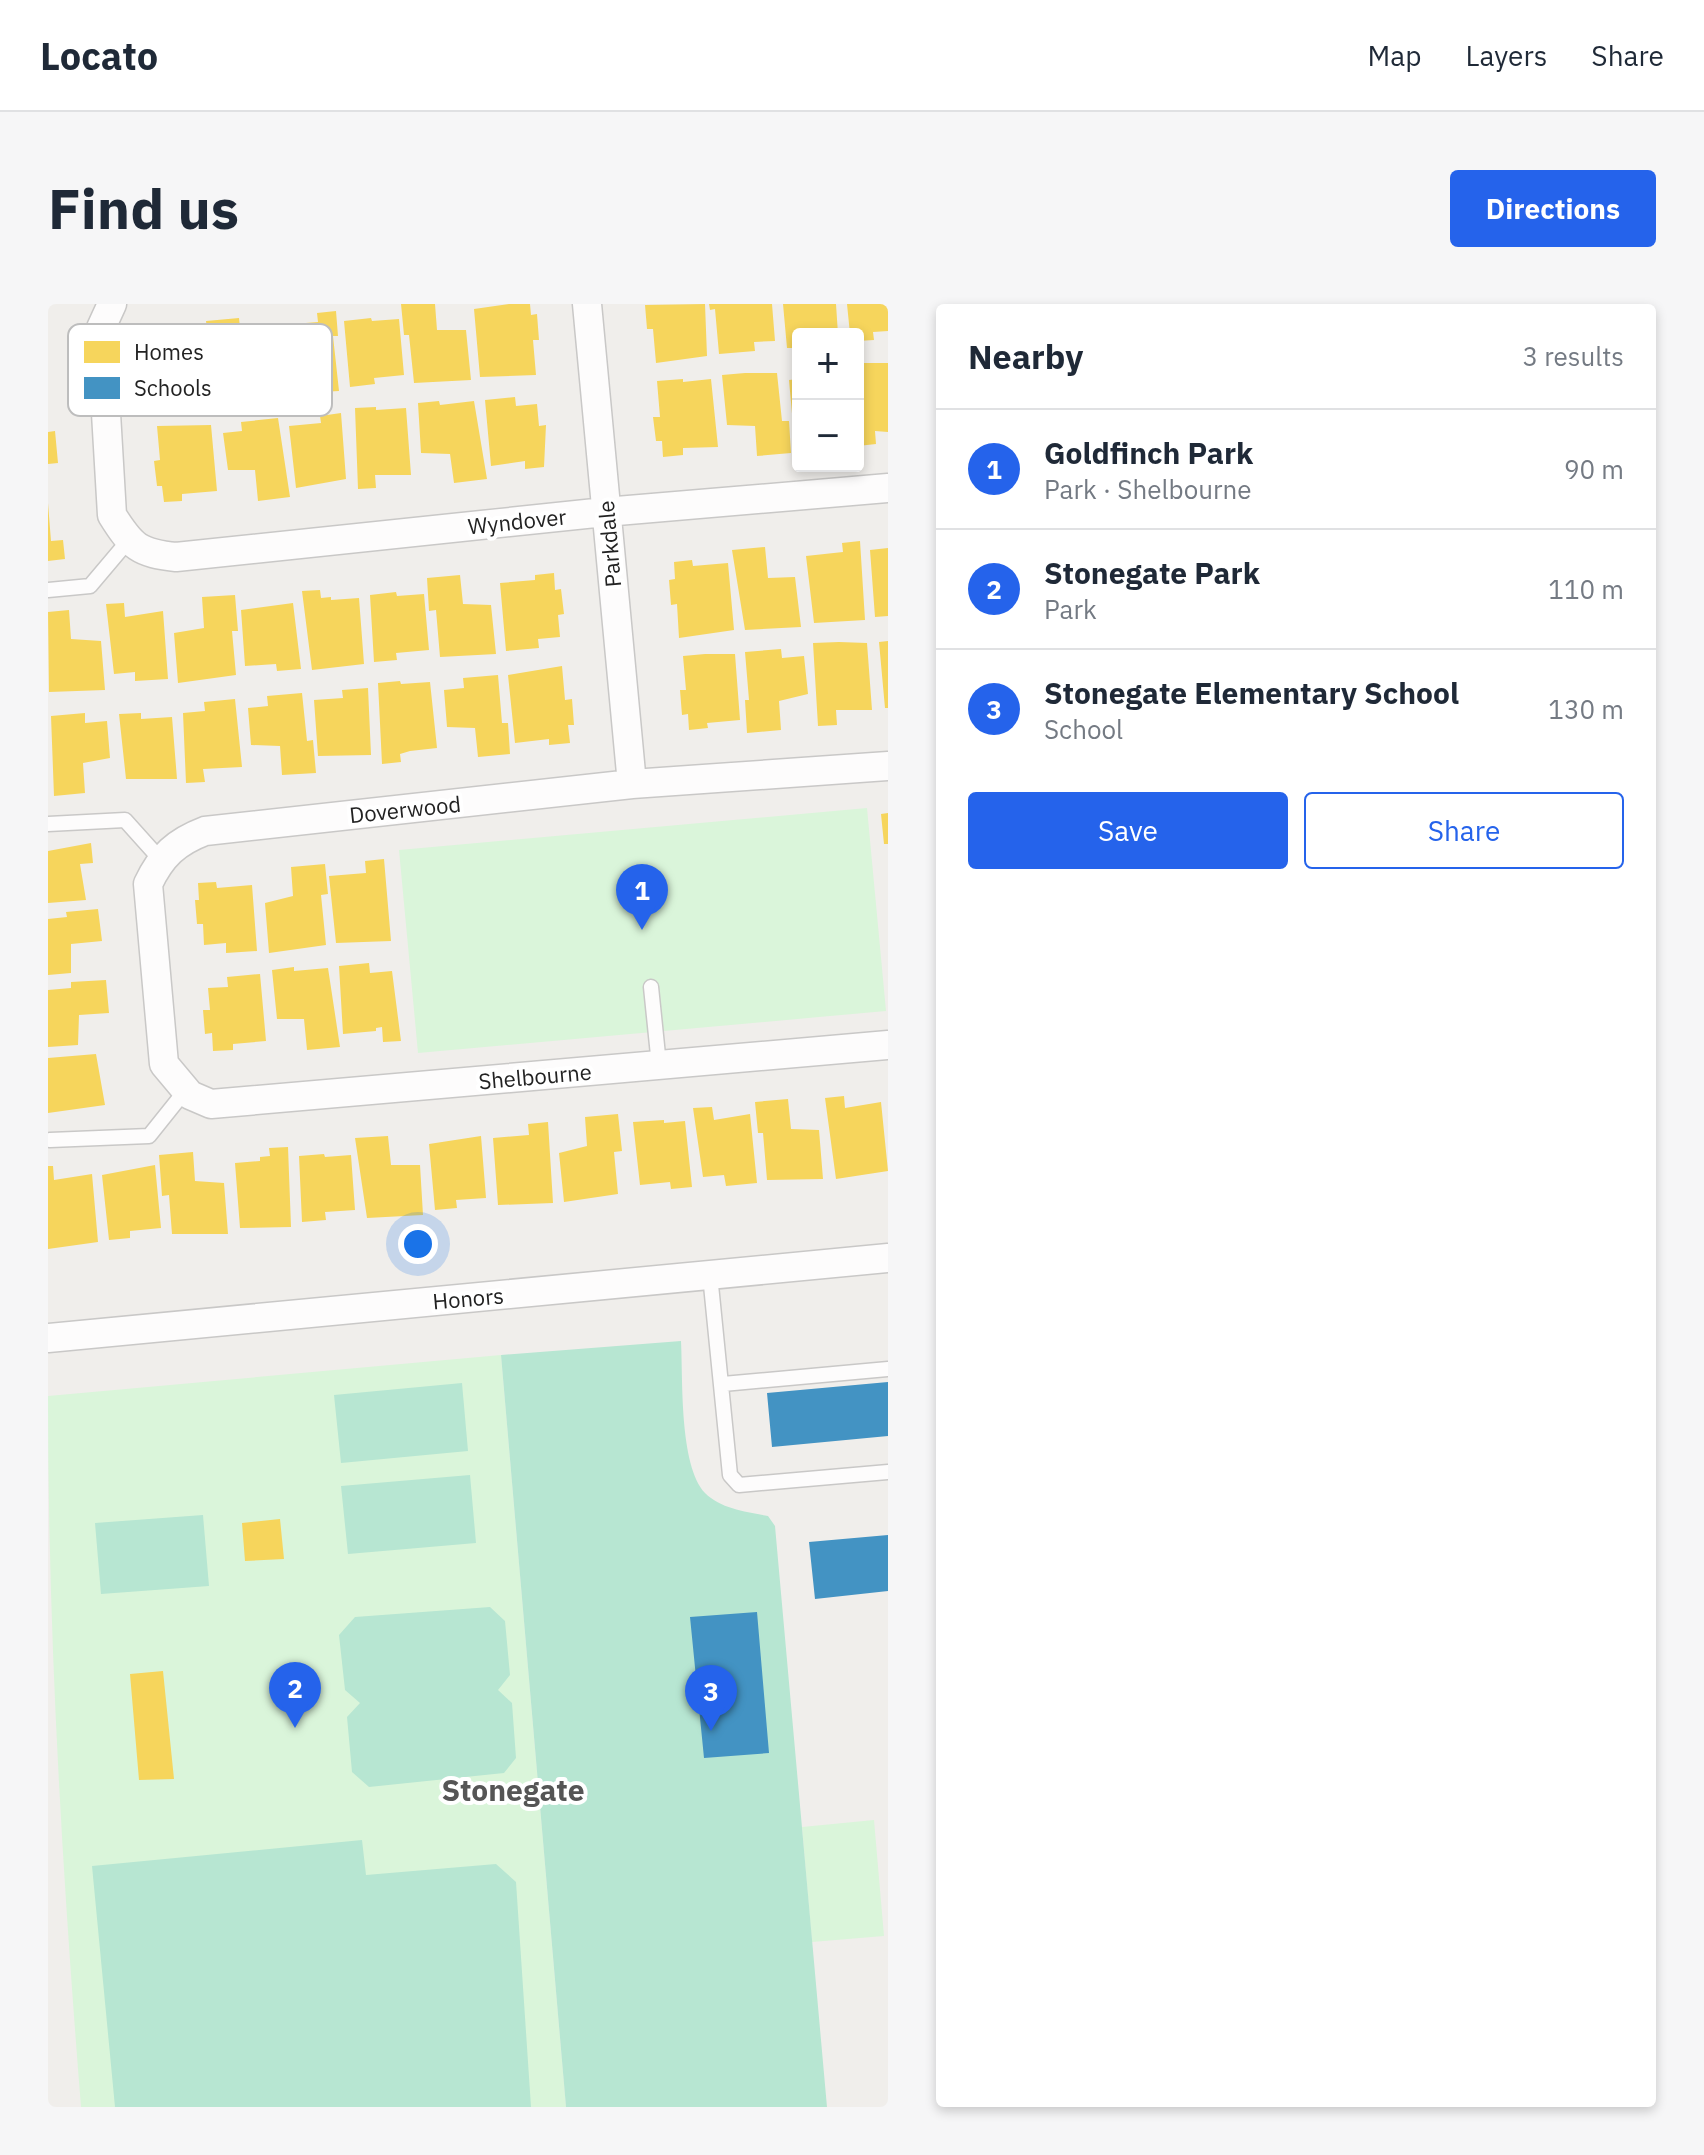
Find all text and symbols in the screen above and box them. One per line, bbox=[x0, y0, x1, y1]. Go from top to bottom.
text: Locato bbox=[40, 31, 158, 80]
text: Map bbox=[1367, 37, 1421, 74]
text: Layers bbox=[1465, 37, 1547, 74]
text: Share bbox=[1591, 37, 1664, 74]
button: Directions bbox=[1450, 170, 1656, 247]
text: Find us bbox=[48, 172, 239, 244]
legend bbox=[68, 324, 332, 416]
map controls bbox=[792, 328, 864, 472]
button: + bbox=[792, 328, 864, 400]
text: Nearby bbox=[968, 334, 1083, 378]
text: Homes bbox=[134, 337, 204, 366]
text: 3 results bbox=[1522, 339, 1624, 373]
text: Schools bbox=[134, 373, 212, 402]
button: − bbox=[792, 400, 864, 472]
text: Goldfinch Park bbox=[1044, 433, 1253, 472]
text: 1 bbox=[986, 452, 1002, 486]
text: 90 m bbox=[1564, 452, 1624, 486]
text: Park · Shelbourne bbox=[1044, 472, 1252, 506]
street label: Parkdale bbox=[591, 500, 627, 588]
street label: Wyndover bbox=[466, 501, 568, 541]
text: Stonegate Park bbox=[1044, 553, 1260, 592]
text: 2 bbox=[986, 572, 1002, 606]
text: 110 m bbox=[1548, 572, 1624, 606]
text: Park bbox=[1044, 592, 1097, 626]
text: Stonegate Elementary School bbox=[1044, 673, 1459, 712]
text: 3 bbox=[986, 692, 1002, 726]
text: 130 m bbox=[1548, 692, 1624, 726]
text: School bbox=[1044, 712, 1123, 746]
street label: Doverwood bbox=[348, 789, 462, 829]
button: Save bbox=[968, 792, 1288, 869]
button: Share bbox=[1304, 792, 1624, 869]
pin: 1 bbox=[616, 864, 668, 930]
street label: Shelbourne bbox=[477, 1057, 593, 1095]
your location bbox=[398, 1224, 438, 1264]
street label: Honors bbox=[431, 1280, 505, 1316]
pin: 2 bbox=[269, 1662, 321, 1728]
pin: 3 bbox=[685, 1665, 737, 1731]
district label: Stonegate bbox=[441, 1770, 585, 1809]

